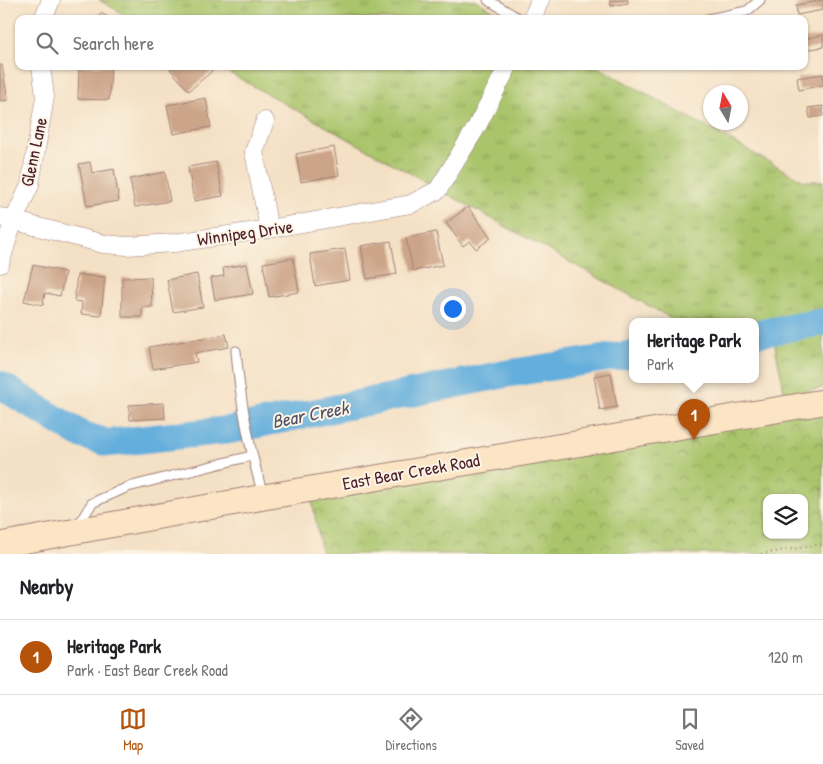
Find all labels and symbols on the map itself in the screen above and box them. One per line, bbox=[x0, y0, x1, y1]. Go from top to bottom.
north arrow bbox=[703, 85, 748, 130]
street label: Glenn Lane bbox=[14, 115, 53, 189]
street label: Winnipeg Drive bbox=[195, 213, 294, 252]
your location bbox=[440, 296, 466, 322]
water label: Bear Creek bbox=[270, 393, 352, 434]
pin: 1 bbox=[678, 399, 710, 440]
street label: East Bear Creek Road bbox=[340, 447, 481, 496]

